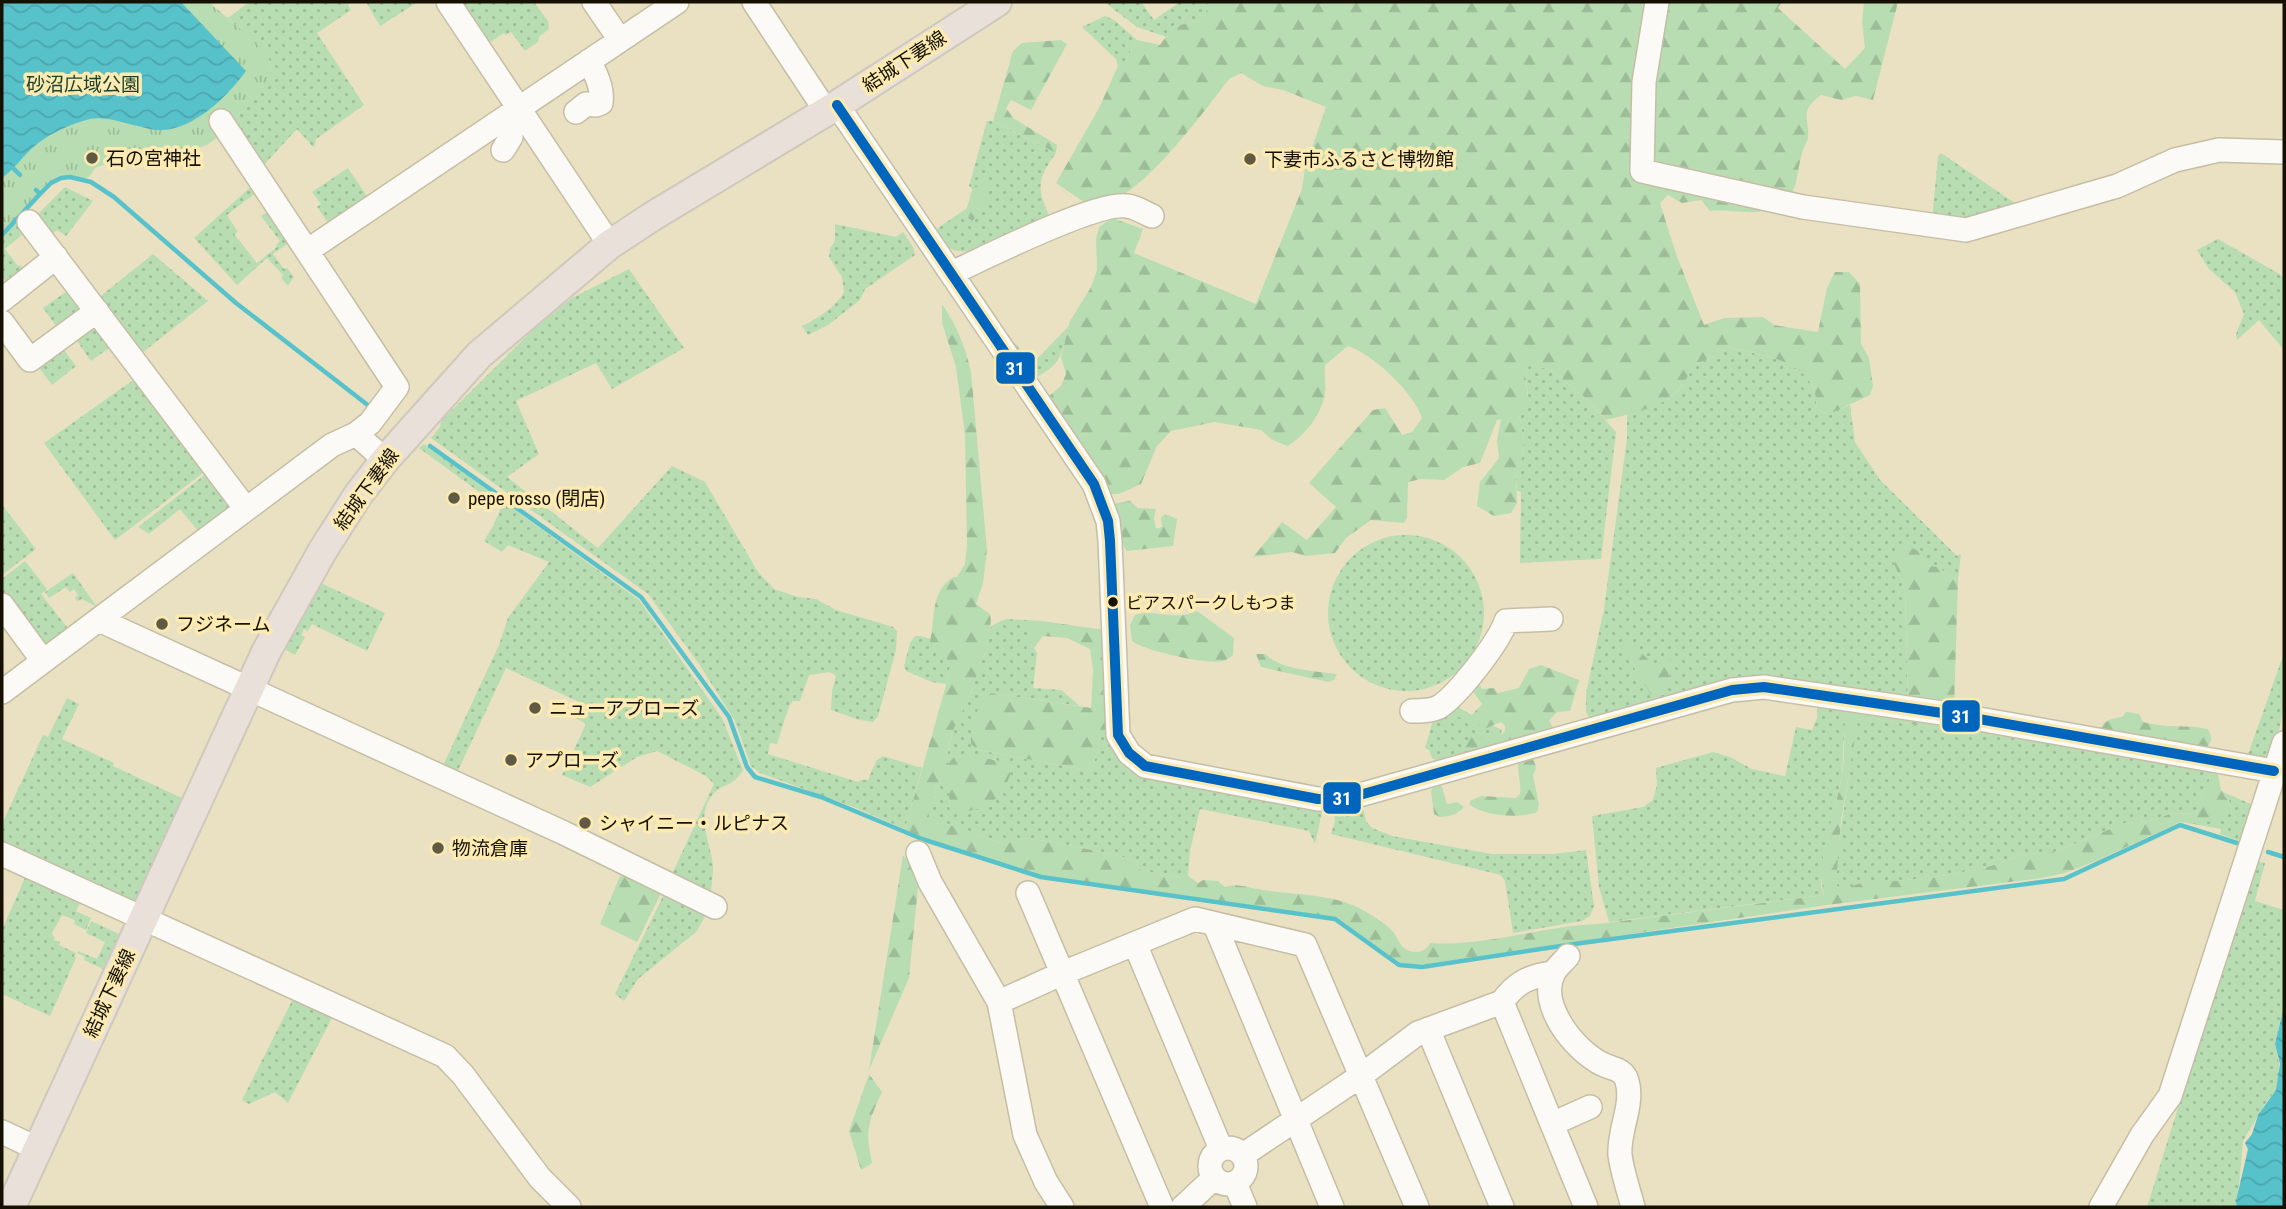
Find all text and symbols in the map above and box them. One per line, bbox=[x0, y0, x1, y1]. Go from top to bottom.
street label: 結城下妻線 bbox=[858, 26, 950, 97]
park label: 砂沼広域公園 bbox=[26, 73, 140, 96]
place label: 石の宮神社 bbox=[106, 147, 201, 170]
place label: 下妻市ふるさと博物館 bbox=[1264, 148, 1454, 171]
marker: 石の宮神社 bbox=[84, 150, 100, 166]
marker: 下妻市ふるさと博物館 bbox=[1242, 151, 1258, 167]
line badge: 31 bbox=[995, 351, 1036, 385]
text: 31 bbox=[1005, 357, 1025, 380]
street label: 結城下妻線 bbox=[329, 444, 404, 534]
place label: pepe rosso (閉店) bbox=[468, 487, 605, 510]
marker: pepe rosso (閉店) bbox=[446, 490, 462, 506]
place label: ビアスパークしもつま bbox=[1126, 593, 1295, 613]
marker: ビアスパークしもつま bbox=[1106, 595, 1120, 609]
place label: フジネーム bbox=[176, 613, 270, 636]
marker: フジネーム bbox=[154, 616, 170, 632]
place label: ニューアプローズ bbox=[549, 697, 699, 720]
line badge: 31 bbox=[1941, 699, 1981, 733]
marker: ニューアプローズ bbox=[527, 700, 543, 716]
text: 31 bbox=[1951, 705, 1971, 728]
place label: アプローズ bbox=[525, 749, 619, 772]
marker: アプローズ bbox=[503, 752, 519, 768]
line badge: 31 bbox=[1322, 781, 1362, 815]
text: 31 bbox=[1332, 787, 1352, 810]
place label: シャイニー・ルピナス bbox=[599, 812, 789, 835]
marker: シャイニー・ルピナス bbox=[577, 815, 593, 831]
place label: 物流倉庫 bbox=[452, 837, 528, 860]
marker: 物流倉庫 bbox=[430, 840, 446, 856]
street label: 結城下妻線 bbox=[79, 945, 140, 1041]

